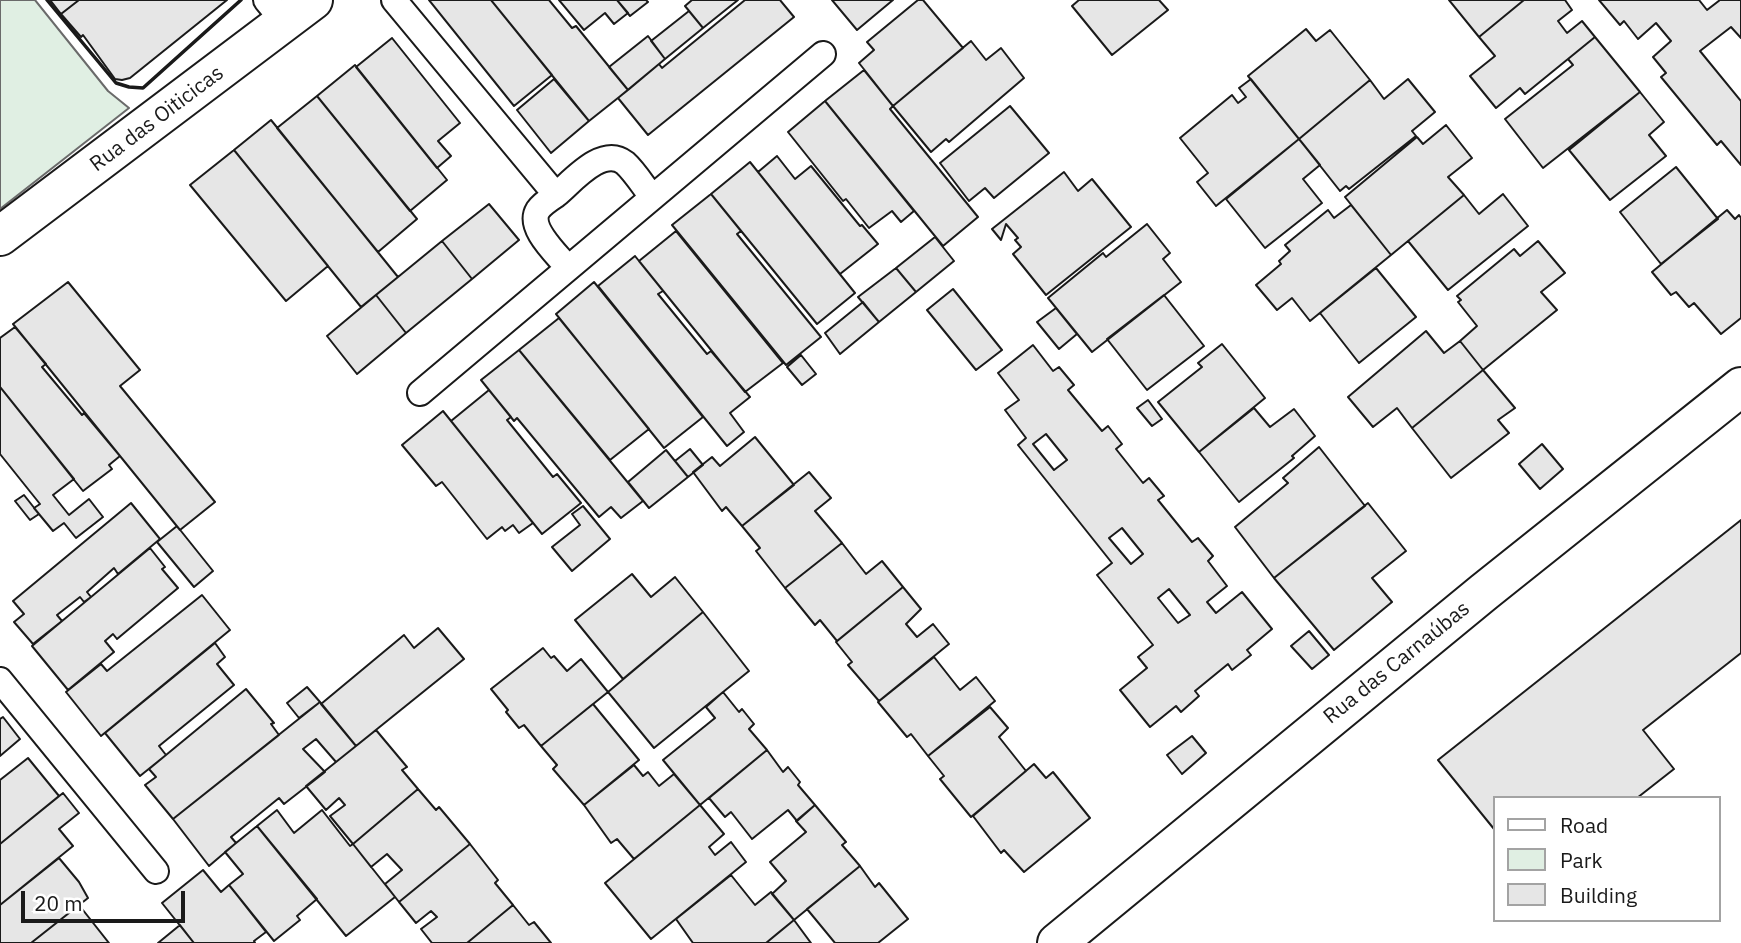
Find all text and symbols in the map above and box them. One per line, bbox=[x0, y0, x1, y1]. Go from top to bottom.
street label: Rua das Oiticicas bbox=[85, 61, 229, 177]
street label: Rua das Carnaúbas bbox=[1319, 596, 1475, 730]
legend bbox=[1492, 796, 1720, 922]
text: Road bbox=[1560, 811, 1608, 839]
text: Park bbox=[1560, 846, 1603, 874]
scale bar bbox=[24, 876, 189, 920]
text: Building bbox=[1560, 881, 1637, 909]
text: 20 m bbox=[34, 889, 83, 917]

